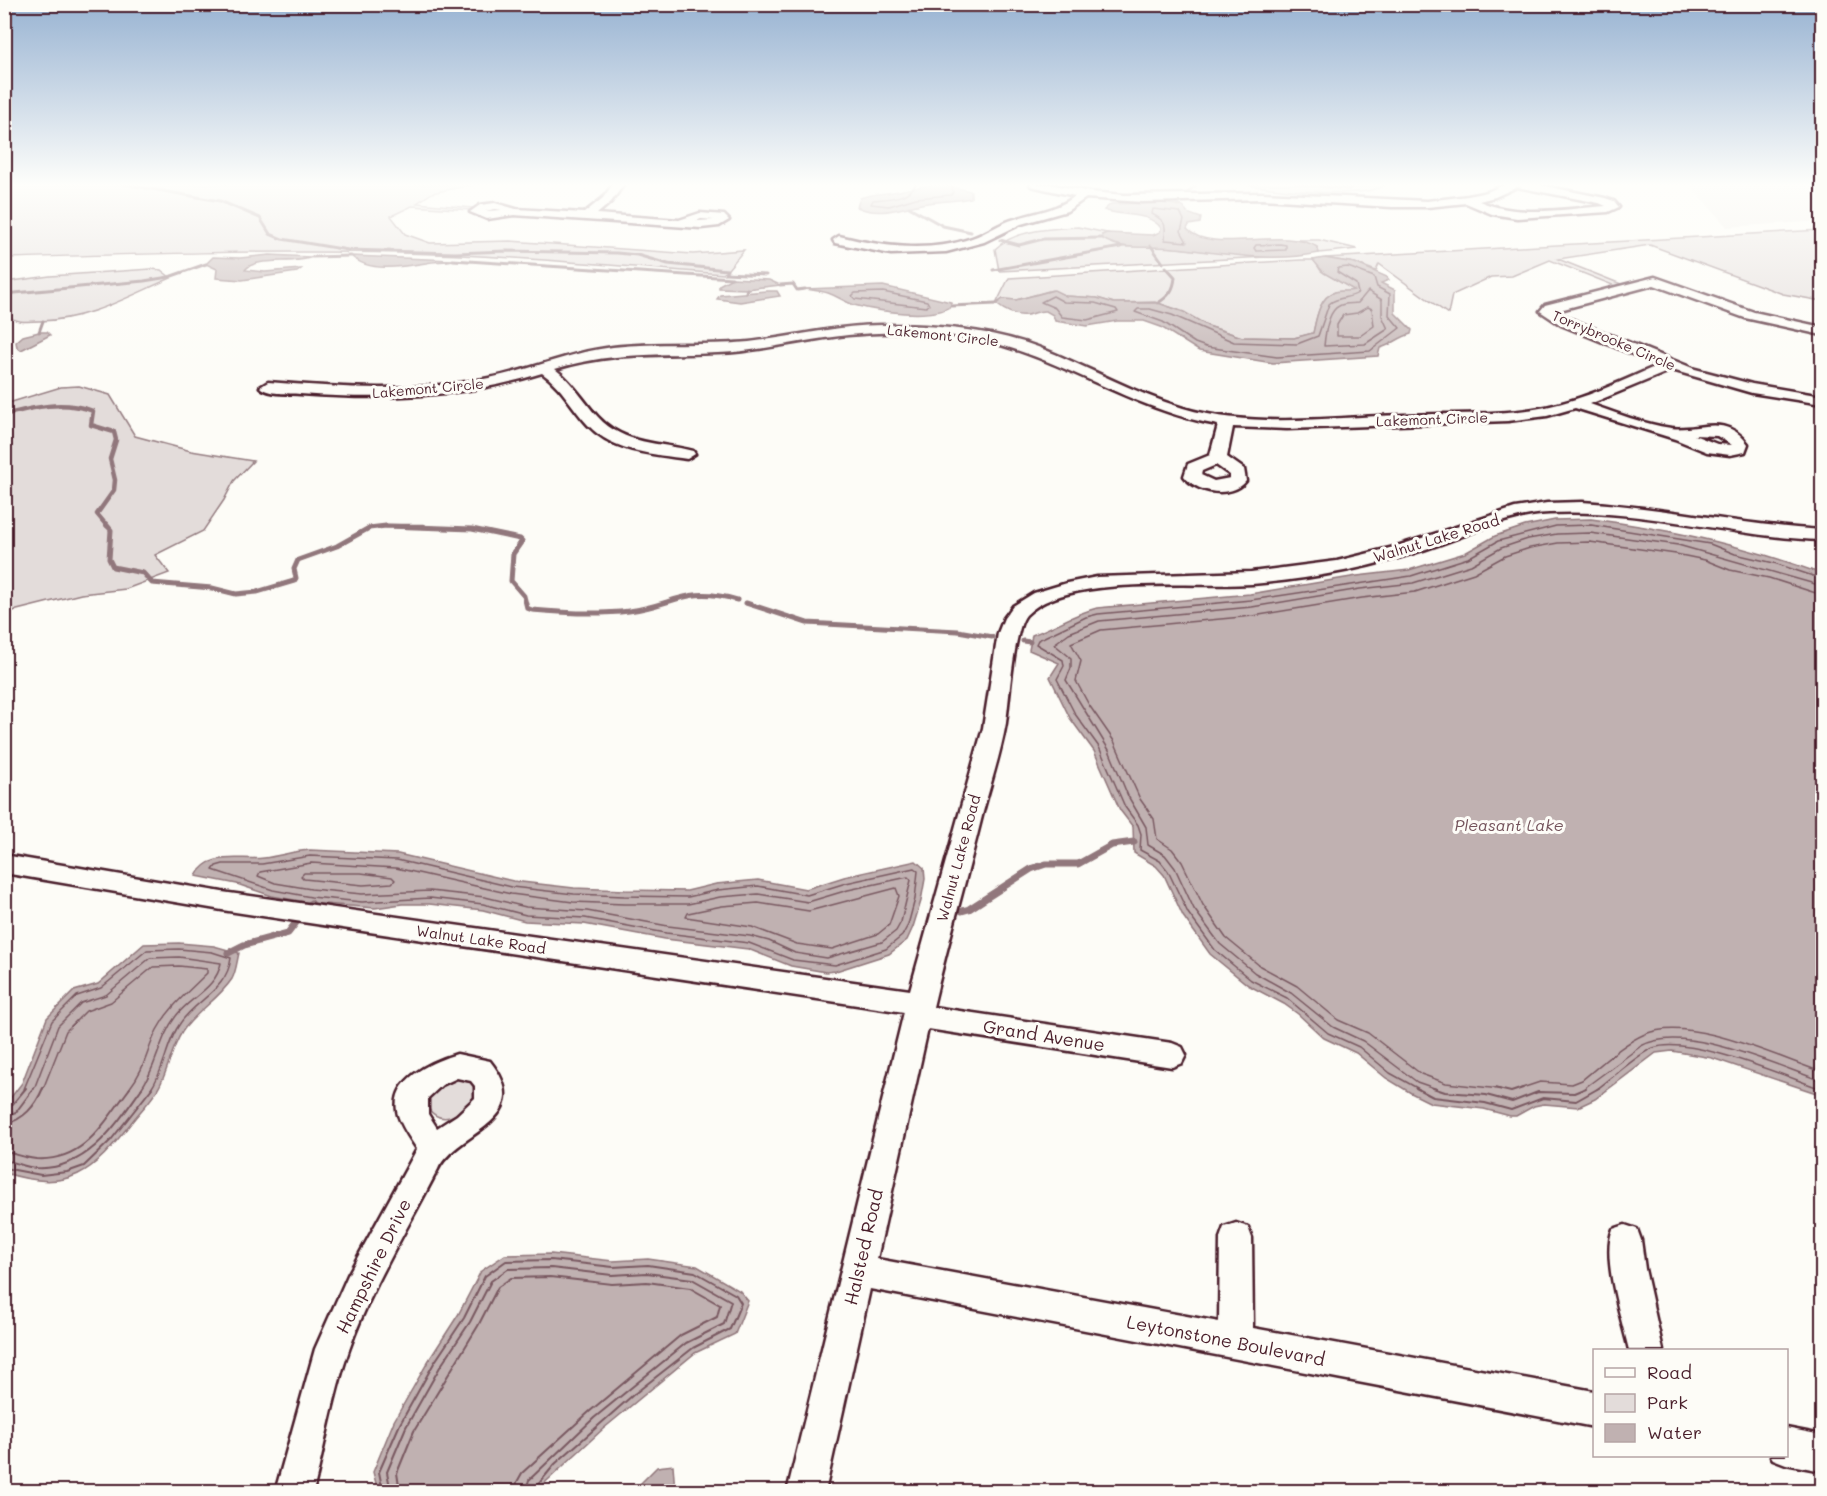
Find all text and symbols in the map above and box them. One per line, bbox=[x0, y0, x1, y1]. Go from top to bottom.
street label: Torrybrooke Circle bbox=[1549, 305, 1679, 375]
street label: Lakemont Circle bbox=[886, 320, 1000, 350]
street label: Lakemont Circle bbox=[372, 374, 484, 402]
street label: Lakemont Circle bbox=[1376, 408, 1488, 430]
street label: Walnut Lake Road bbox=[1371, 509, 1501, 567]
street label: Walnut Lake Road bbox=[931, 792, 985, 924]
water label: Pleasant Lake bbox=[1454, 814, 1564, 835]
street label: Walnut Lake Road bbox=[415, 920, 547, 958]
street label: Grand Avenue bbox=[981, 1014, 1107, 1056]
street label: Halsted Road bbox=[838, 1187, 888, 1307]
street label: Hampshire Drive bbox=[330, 1194, 416, 1338]
street label: Leytonstone Boulevard bbox=[1125, 1309, 1327, 1371]
legend bbox=[1593, 1349, 1788, 1457]
text: Road bbox=[1647, 1360, 1692, 1384]
text: Park bbox=[1647, 1390, 1688, 1414]
text: Water bbox=[1647, 1420, 1702, 1444]

